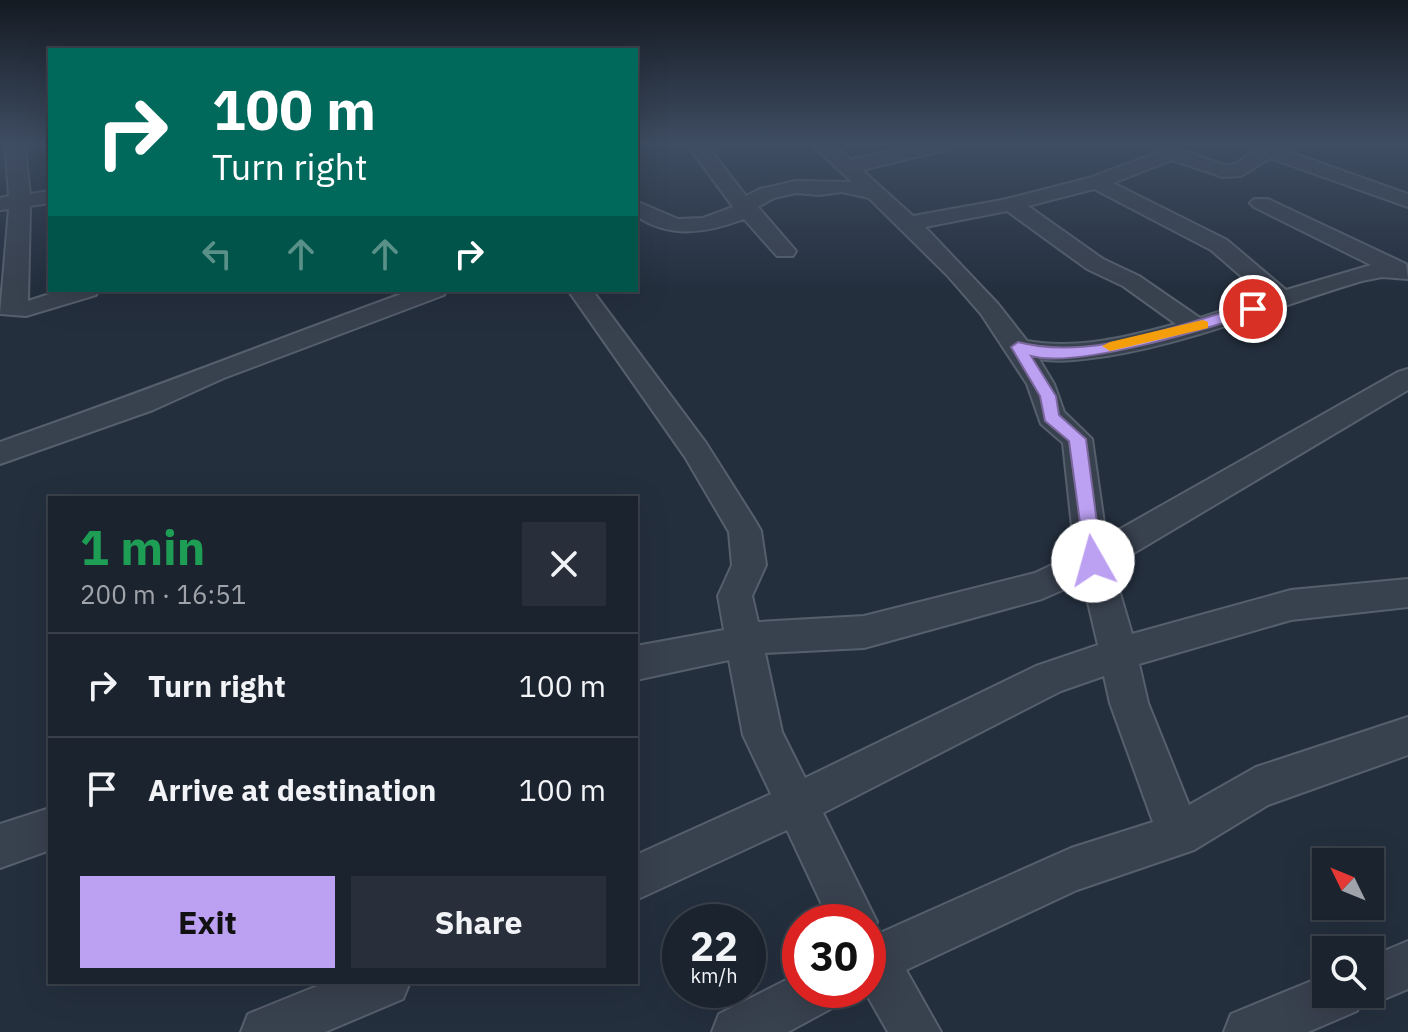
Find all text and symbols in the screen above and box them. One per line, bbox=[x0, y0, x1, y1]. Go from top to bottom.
text: 100 m bbox=[212, 73, 376, 145]
icon: right bbox=[80, 80, 184, 184]
text: Turn right bbox=[212, 143, 368, 190]
icon: left bbox=[195, 232, 239, 276]
icon: ahead bbox=[279, 232, 323, 276]
icon: ahead bbox=[363, 232, 407, 276]
icon: right bbox=[447, 232, 491, 276]
pin bbox=[1219, 275, 1287, 343]
icon: arrive bbox=[1231, 287, 1275, 331]
text: 1 min bbox=[80, 516, 205, 578]
position arrow bbox=[1051, 519, 1135, 603]
button: close bbox=[522, 522, 606, 606]
text: 200 m · 16:51 bbox=[80, 577, 246, 611]
icon: right bbox=[80, 663, 124, 707]
text: Turn right bbox=[148, 666, 286, 705]
text: 100 m bbox=[519, 666, 606, 705]
icon: arrive bbox=[80, 767, 124, 811]
text: Arrive at destination bbox=[148, 770, 436, 809]
text: 100 m bbox=[519, 770, 606, 809]
north arrow bbox=[1312, 848, 1384, 920]
map controls bbox=[1312, 848, 1384, 1008]
button: Exit bbox=[80, 876, 335, 968]
button: Share bbox=[351, 876, 606, 968]
speed limit sign: 30 bbox=[782, 904, 886, 1008]
text: 22 bbox=[690, 920, 738, 972]
button: search bbox=[1312, 936, 1384, 1008]
text: km/h bbox=[690, 962, 738, 989]

